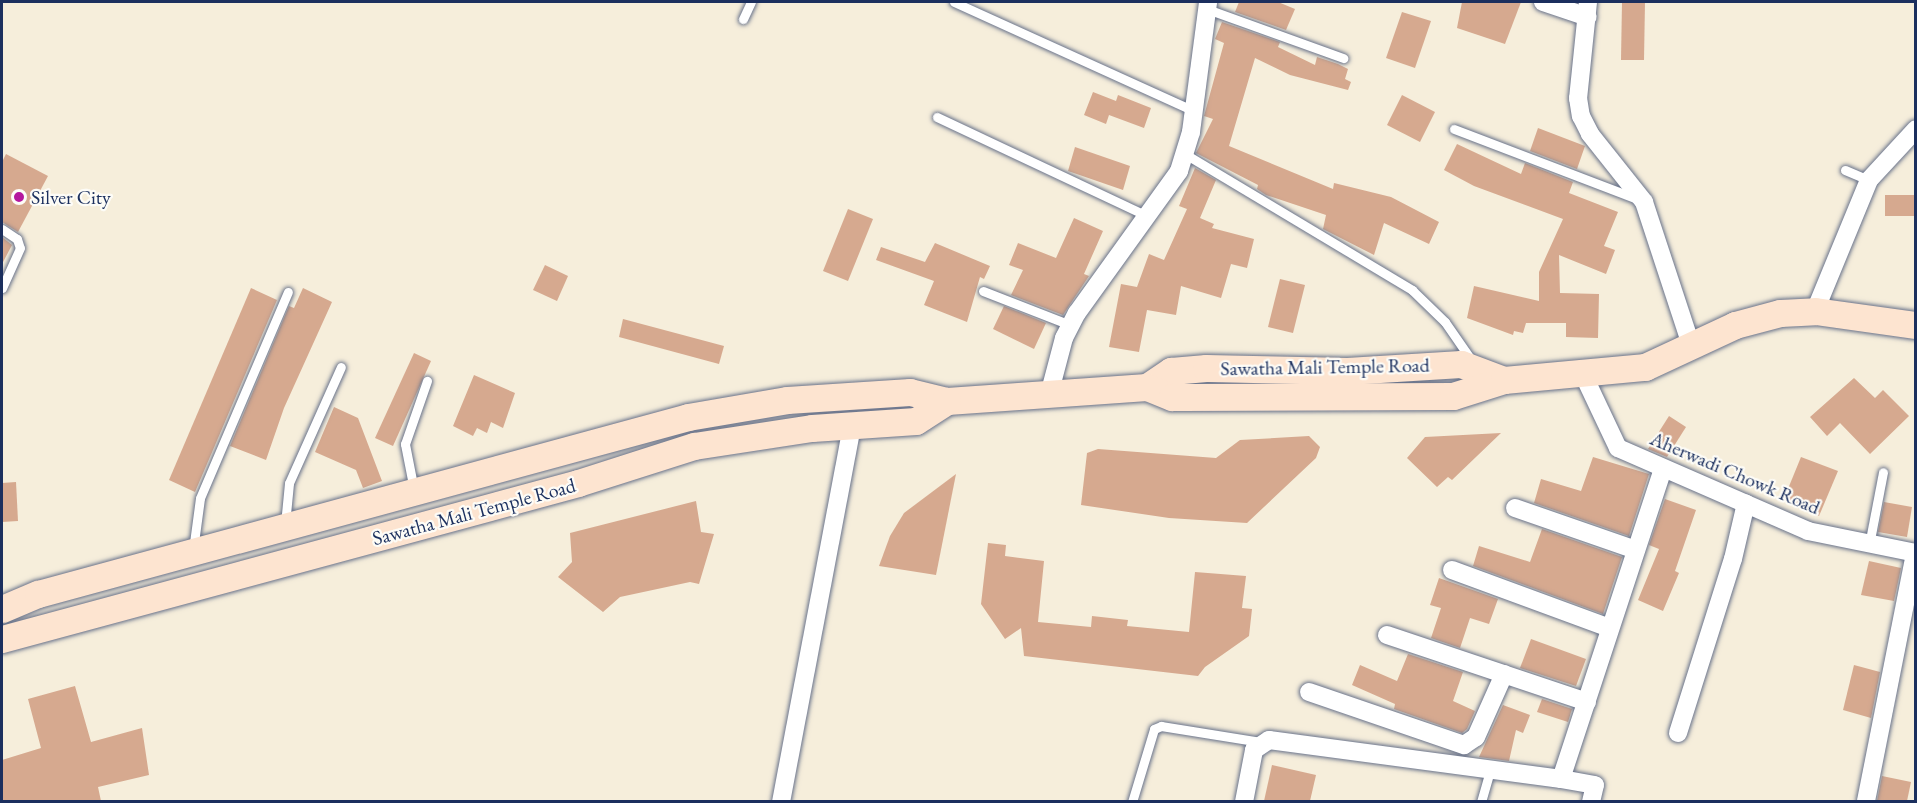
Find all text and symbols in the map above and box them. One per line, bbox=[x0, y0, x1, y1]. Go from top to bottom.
place label: Silver City bbox=[31, 185, 111, 209]
marker: Silver City bbox=[12, 190, 26, 204]
street label: Sawatha Mali Temple Road bbox=[1220, 353, 1430, 381]
street label: Aherwadi Chowk Road bbox=[1647, 426, 1823, 520]
street label: Sawatha Mali Temple Road bbox=[370, 473, 578, 551]

